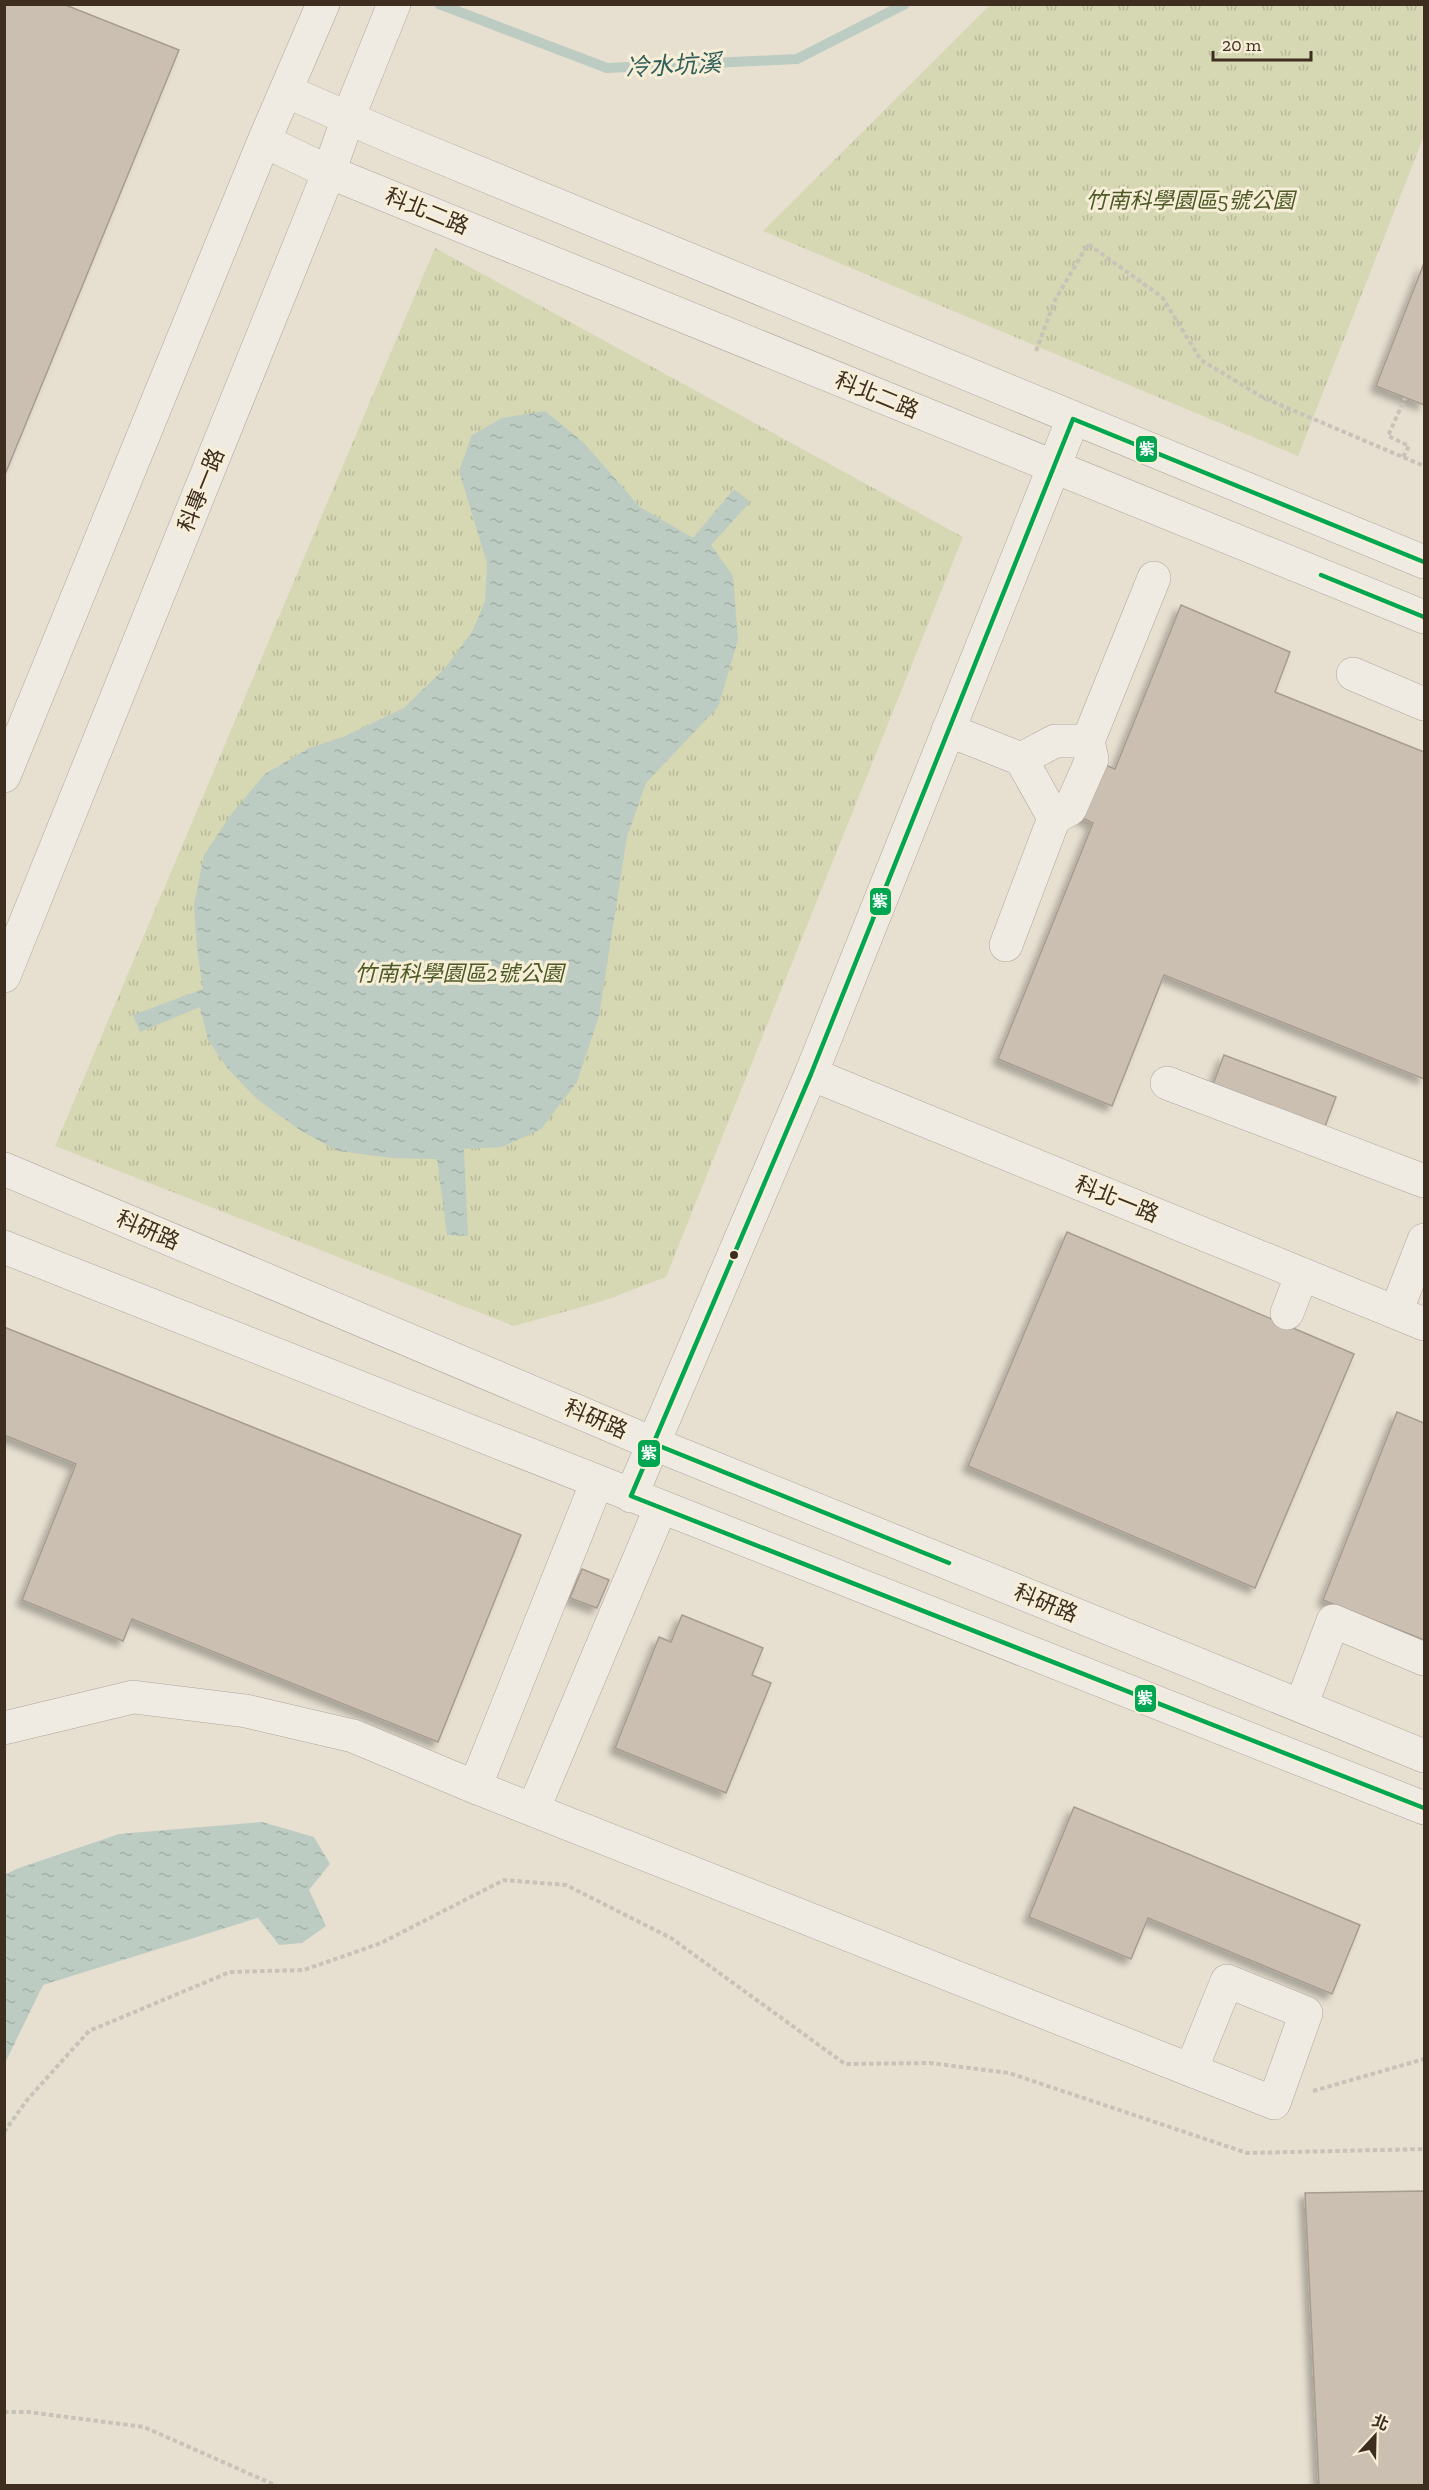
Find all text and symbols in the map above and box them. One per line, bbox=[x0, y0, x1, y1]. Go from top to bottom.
scale bar bbox=[1213, 24, 1310, 62]
text: 20 m bbox=[1222, 34, 1262, 56]
water label: 冷水坑溪 bbox=[624, 48, 725, 82]
street label: 科北二路 bbox=[381, 182, 473, 240]
park label: 竹南科學園區5號公園 bbox=[1085, 187, 1298, 214]
street label: 科北二路 bbox=[831, 366, 923, 424]
line badge: 紫 bbox=[1135, 435, 1158, 463]
text: 紫 bbox=[1139, 440, 1155, 459]
street label: 科專一路 bbox=[172, 444, 230, 536]
line badge: 紫 bbox=[869, 887, 892, 916]
text: 紫 bbox=[872, 892, 888, 911]
park label: 竹南科學園區2號公園 bbox=[354, 960, 567, 987]
street label: 科北一路 bbox=[1071, 1170, 1163, 1228]
street label: 科研路 bbox=[112, 1205, 184, 1255]
unlabelled marker bbox=[728, 1249, 740, 1261]
street label: 科研路 bbox=[560, 1394, 632, 1444]
line badge: 紫 bbox=[637, 1439, 661, 1468]
text: 紫 bbox=[641, 1444, 657, 1463]
street label: 科研路 bbox=[1010, 1578, 1082, 1628]
line badge: 紫 bbox=[1134, 1684, 1157, 1713]
text: 紫 bbox=[1137, 1689, 1153, 1708]
north arrow bbox=[1345, 2406, 1405, 2466]
text: 北 bbox=[1369, 2411, 1391, 2434]

